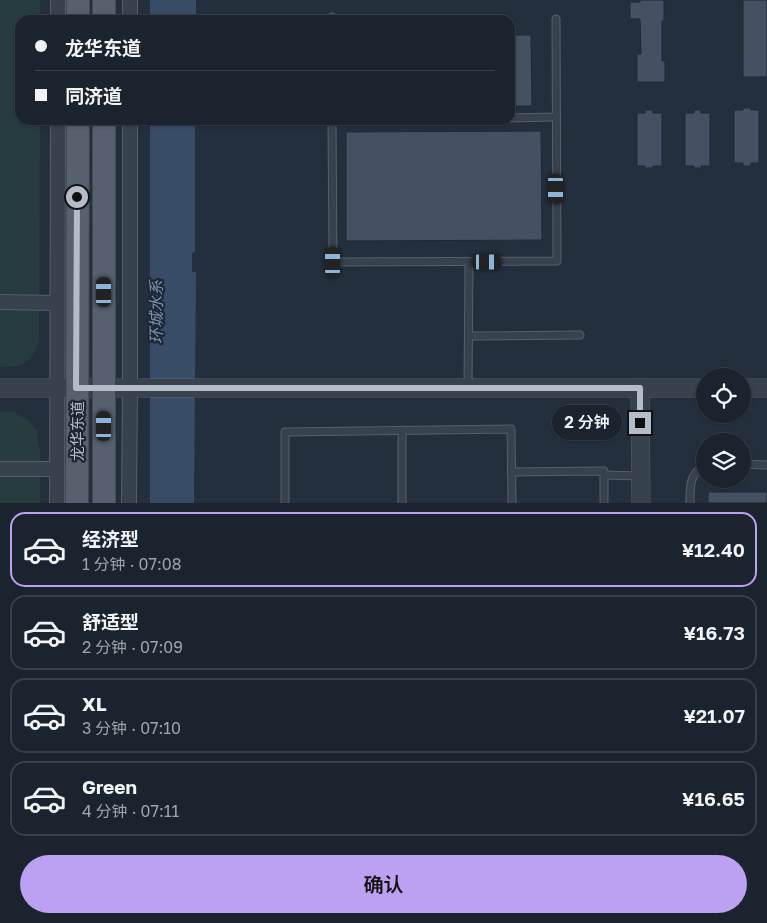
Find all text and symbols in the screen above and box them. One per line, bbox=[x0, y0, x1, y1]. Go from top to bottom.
text: 龙华东道 bbox=[65, 36, 141, 59]
text: 同济道 bbox=[65, 84, 122, 107]
car bbox=[548, 174, 563, 204]
route start bbox=[66, 186, 88, 208]
car bbox=[325, 247, 340, 277]
car bbox=[472, 255, 502, 270]
car bbox=[96, 277, 111, 307]
water label: 环城水系 bbox=[146, 279, 166, 344]
map controls bbox=[696, 368, 751, 488]
button: locate bbox=[696, 368, 751, 423]
street label: 龙华东道 bbox=[68, 401, 86, 461]
callout: 2 分钟 bbox=[552, 406, 622, 440]
car bbox=[96, 411, 111, 441]
text: 2 分钟 bbox=[564, 412, 610, 432]
route end bbox=[629, 412, 651, 434]
button: layers bbox=[696, 433, 751, 488]
icon: car bbox=[22, 527, 67, 572]
text: 经济型 bbox=[82, 527, 139, 550]
text: ¥12.40 bbox=[682, 538, 745, 561]
text: 1 分钟 · 07:08 bbox=[82, 554, 181, 574]
icon: car bbox=[22, 610, 67, 655]
text: 舒适型 bbox=[82, 610, 139, 633]
text: ¥16.73 bbox=[684, 621, 745, 644]
text: 2 分钟 · 07:09 bbox=[82, 637, 183, 657]
text: XL bbox=[82, 692, 107, 715]
icon: car bbox=[22, 693, 67, 738]
text: ¥21.07 bbox=[683, 704, 745, 727]
text: 3 分钟 · 07:10 bbox=[82, 718, 181, 738]
text: Green bbox=[82, 775, 137, 798]
icon: car bbox=[22, 776, 67, 821]
text: ¥16.65 bbox=[682, 787, 745, 810]
text: 4 分钟 · 07:11 bbox=[82, 801, 179, 821]
button: 确认 bbox=[20, 855, 747, 913]

